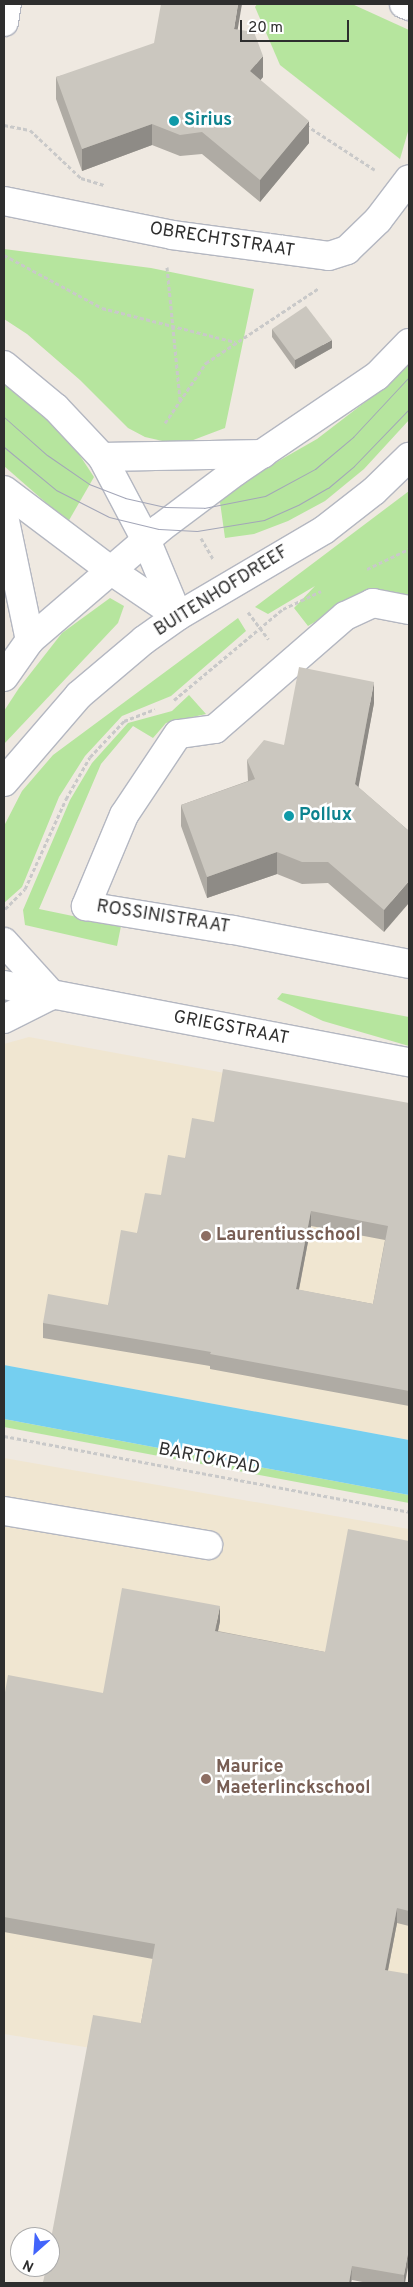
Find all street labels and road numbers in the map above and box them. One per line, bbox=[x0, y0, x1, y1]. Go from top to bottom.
street label: OBRECHTSTRAAT bbox=[148, 219, 296, 263]
street label: BUITENHOFDREEF bbox=[151, 542, 293, 642]
street label: ROSSINISTRAAT bbox=[95, 897, 231, 939]
street label: GRIEGSTRAAT bbox=[171, 1007, 291, 1051]
street label: BARTOKPAD bbox=[156, 1440, 262, 1480]

